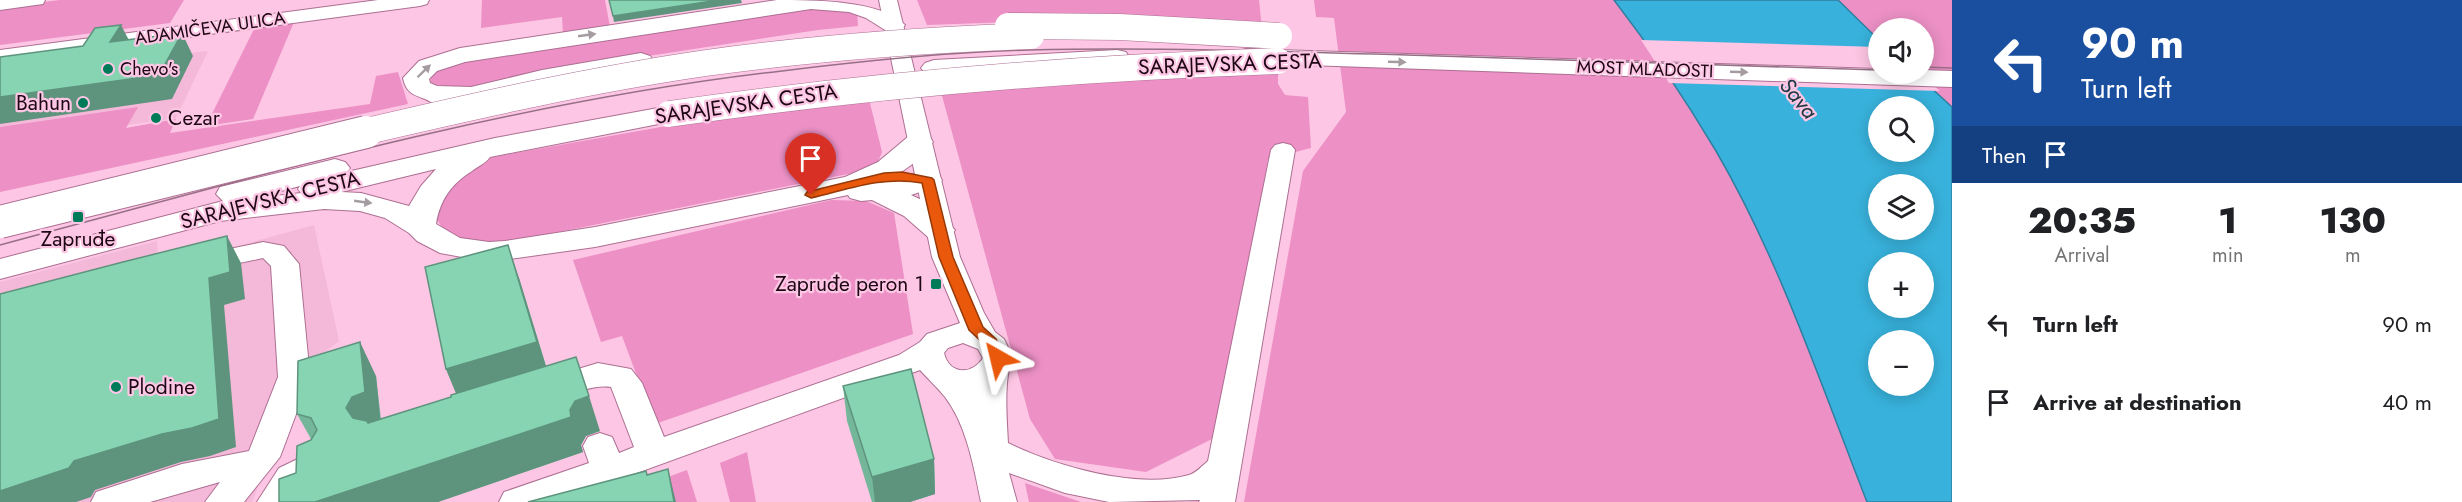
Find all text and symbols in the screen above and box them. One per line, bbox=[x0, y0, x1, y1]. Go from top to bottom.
street label: ADAMIČEVA ULICA bbox=[133, 5, 287, 51]
text: 90 m bbox=[2081, 13, 2184, 74]
map controls bbox=[1868, 18, 1934, 396]
button: sound bbox=[1868, 18, 1934, 84]
icon: left bbox=[1982, 24, 2060, 102]
one-way arrow bbox=[577, 31, 596, 40]
street label: SARAJEVSKA CESTA bbox=[1138, 46, 1323, 82]
street label: MOST MLADOSTI bbox=[1576, 54, 1714, 84]
place label: Chevo's bbox=[120, 56, 178, 82]
one-way arrow bbox=[1387, 57, 1406, 66]
marker: Chevo's bbox=[101, 62, 115, 76]
one-way arrow bbox=[416, 65, 430, 79]
one-way arrow bbox=[1729, 68, 1748, 77]
text: Turn left bbox=[2081, 69, 2171, 108]
water label: Sava bbox=[1772, 70, 1826, 126]
street label: SARAJEVSKA CESTA bbox=[653, 76, 839, 132]
place label: Bahun bbox=[16, 88, 71, 118]
marker: Bahun bbox=[76, 96, 90, 110]
button: search bbox=[1868, 96, 1934, 162]
place label: Cezar bbox=[168, 103, 221, 133]
marker: Cezar bbox=[149, 111, 163, 125]
pin bbox=[785, 133, 836, 195]
icon: arrive bbox=[2039, 138, 2072, 171]
text: Then bbox=[1982, 139, 2027, 171]
icon: arrive bbox=[794, 142, 827, 175]
street label: SARAJEVSKA CESTA bbox=[177, 163, 363, 237]
button: layers bbox=[1868, 174, 1934, 240]
text: 20:35 bbox=[2028, 194, 2136, 246]
text: 1 bbox=[2218, 194, 2237, 246]
text: 130 bbox=[2319, 194, 2386, 246]
one-way arrow bbox=[353, 198, 372, 207]
marker: Zapruđe bbox=[71, 210, 85, 224]
place label: Zapruđe bbox=[41, 224, 115, 254]
text: Arrival bbox=[2054, 241, 2110, 270]
text: min bbox=[2212, 241, 2243, 270]
text: m bbox=[2345, 241, 2361, 270]
button: + bbox=[1868, 252, 1934, 318]
place label: Zapruđe peron 1 bbox=[775, 269, 924, 299]
marker: Zapruđe peron 1 bbox=[929, 277, 943, 291]
icon: left bbox=[1982, 308, 2015, 341]
text: Turn left bbox=[2033, 308, 2118, 340]
text: 90 m bbox=[2382, 308, 2432, 340]
position arrow bbox=[966, 326, 1030, 390]
button: − bbox=[1868, 330, 1934, 396]
place label: Plodine bbox=[128, 372, 195, 402]
marker: Plodine bbox=[109, 380, 123, 394]
icon: arrive bbox=[1982, 386, 2015, 419]
text: Arrive at destination bbox=[2033, 386, 2242, 418]
text: 40 m bbox=[2382, 386, 2432, 418]

